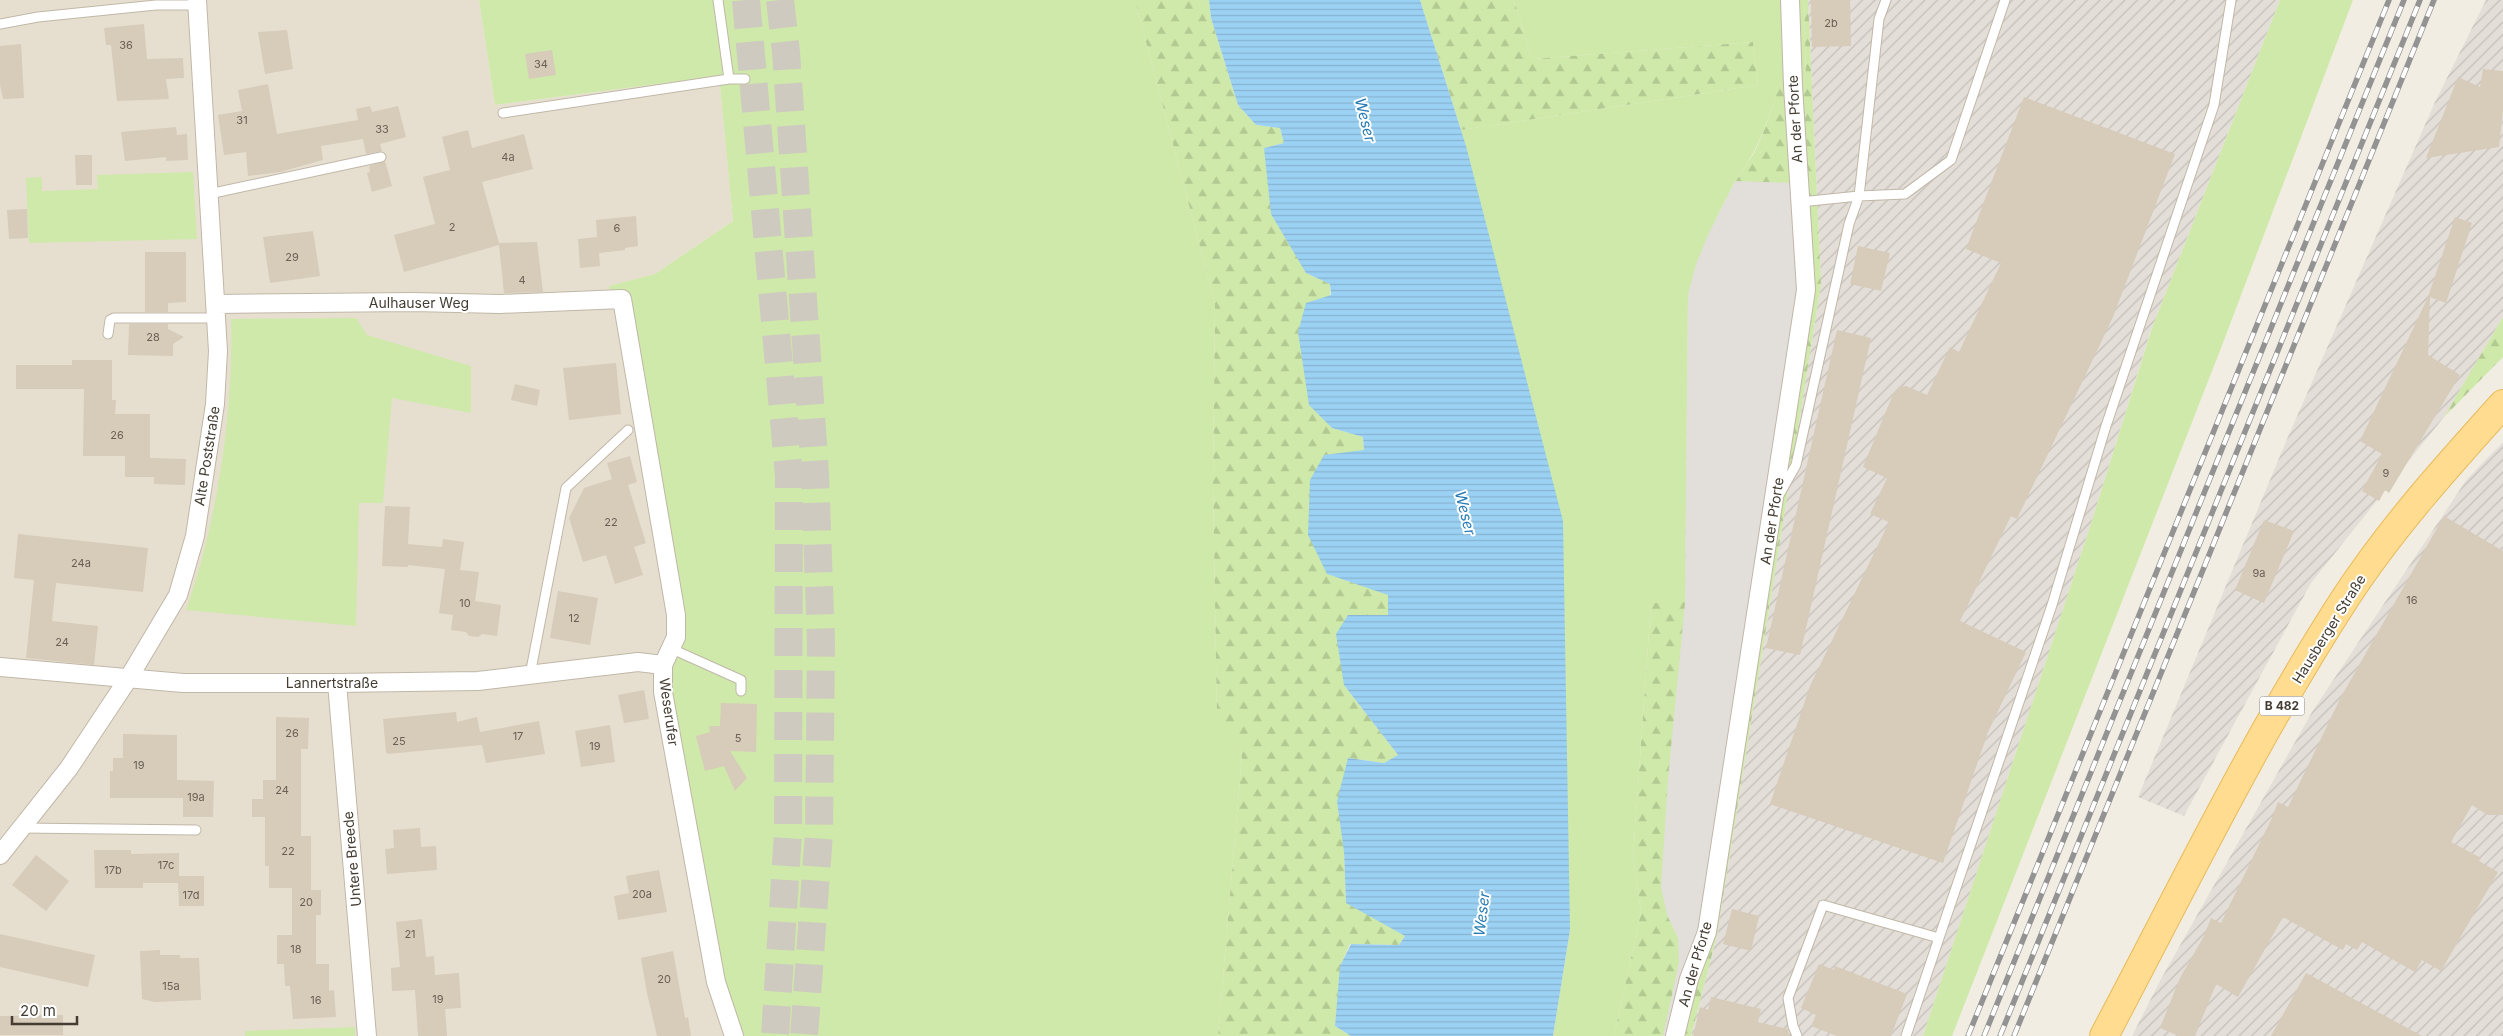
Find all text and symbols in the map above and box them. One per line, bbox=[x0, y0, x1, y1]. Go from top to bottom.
house number: 2b bbox=[1824, 16, 1838, 30]
house number: 36 bbox=[119, 38, 133, 52]
house number: 34 bbox=[534, 57, 548, 71]
street label: An der Pforte bbox=[1784, 75, 1805, 163]
water label: Weser bbox=[1351, 96, 1380, 144]
house number: 31 bbox=[236, 113, 248, 127]
house number: 33 bbox=[375, 122, 389, 136]
house number: 4a bbox=[501, 150, 515, 164]
house number: 2 bbox=[449, 220, 455, 234]
house number: 6 bbox=[614, 221, 621, 235]
house number: 29 bbox=[285, 250, 299, 264]
house number: 4 bbox=[518, 273, 526, 287]
street label: Aulhauser Weg bbox=[369, 294, 469, 311]
house number: 28 bbox=[146, 330, 160, 344]
street label: Alte Poststraße bbox=[190, 405, 223, 507]
house number: 26 bbox=[110, 428, 124, 442]
house number: 9 bbox=[2383, 466, 2390, 480]
street label: An der Pforte bbox=[1756, 476, 1787, 566]
water label: Weser bbox=[1451, 489, 1480, 537]
house number: 22 bbox=[604, 515, 618, 529]
house number: 24a bbox=[71, 556, 91, 570]
house number: 9a bbox=[2253, 566, 2266, 580]
street label: Hausberger Straße bbox=[2288, 571, 2369, 686]
house number: 16 bbox=[2406, 593, 2418, 607]
house number: 10 bbox=[459, 596, 471, 610]
house number: 12 bbox=[568, 611, 580, 625]
house number: 24 bbox=[55, 635, 69, 649]
street label: Lannertstraße bbox=[286, 674, 378, 691]
street label: Weserufer bbox=[656, 677, 683, 747]
road number: B 482 bbox=[2260, 696, 2304, 716]
house number: 26 bbox=[285, 726, 299, 740]
house number: 17 bbox=[513, 729, 523, 743]
house number: 5 bbox=[735, 731, 742, 745]
house number: 25 bbox=[392, 734, 406, 748]
house number: 19 bbox=[589, 739, 601, 753]
house number: 19 bbox=[133, 758, 145, 772]
house number: 24 bbox=[275, 783, 289, 797]
house number: 19a bbox=[187, 790, 205, 804]
street label: Untere Breede bbox=[339, 811, 364, 907]
house number: 22 bbox=[281, 844, 295, 858]
house number: 17c bbox=[158, 858, 174, 872]
house number: 17b bbox=[104, 863, 122, 877]
house number: 20a bbox=[632, 887, 652, 901]
house number: 17d bbox=[183, 888, 199, 902]
water label: Weser bbox=[1469, 890, 1494, 937]
house number: 20 bbox=[299, 895, 313, 909]
street label: An der Pforte bbox=[1674, 919, 1715, 1009]
house number: 21 bbox=[404, 927, 416, 941]
house number: 18 bbox=[290, 942, 302, 956]
house number: 20 bbox=[657, 972, 671, 986]
house number: 15a bbox=[162, 979, 180, 993]
house number: 19 bbox=[432, 992, 444, 1006]
house number: 16 bbox=[310, 993, 322, 1007]
scale bar bbox=[12, 994, 78, 1026]
text: 20 m bbox=[20, 1001, 56, 1020]

